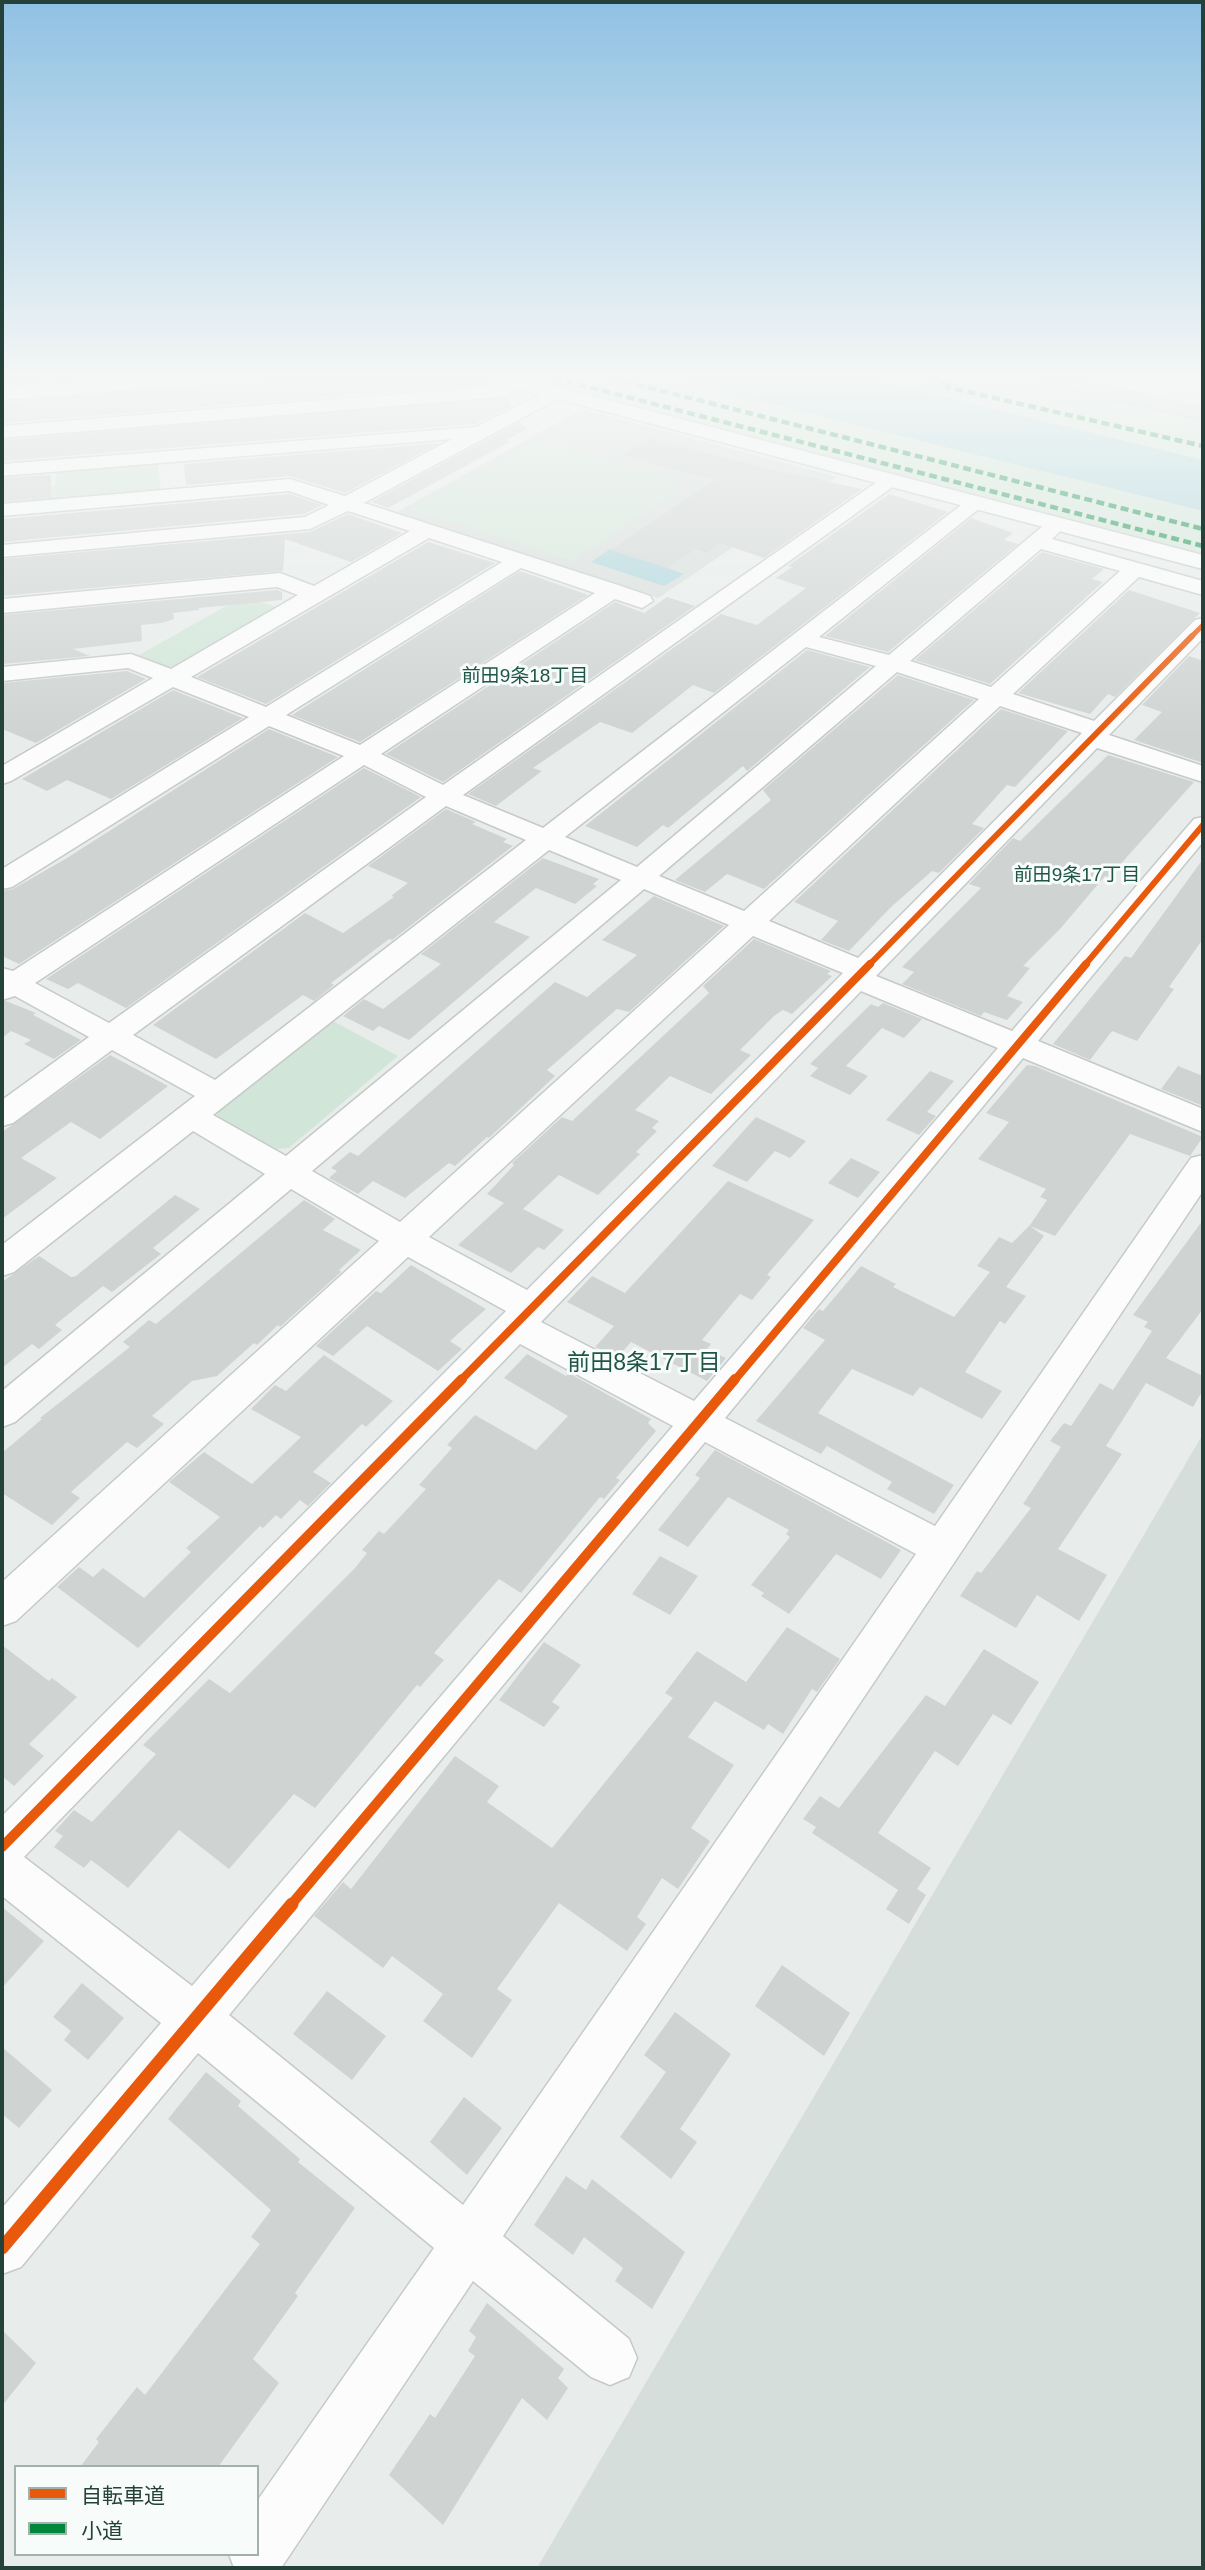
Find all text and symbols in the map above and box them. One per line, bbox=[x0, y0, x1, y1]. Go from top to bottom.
district label: 前田9条18丁目 bbox=[462, 666, 588, 688]
district label: 前田9条17丁目 bbox=[1014, 865, 1140, 887]
district label: 前田8条17丁目 bbox=[567, 1350, 721, 1378]
legend bbox=[14, 2465, 259, 2556]
text: 自転車道 bbox=[81, 2484, 165, 2507]
text: 小道 bbox=[81, 2519, 123, 2542]

